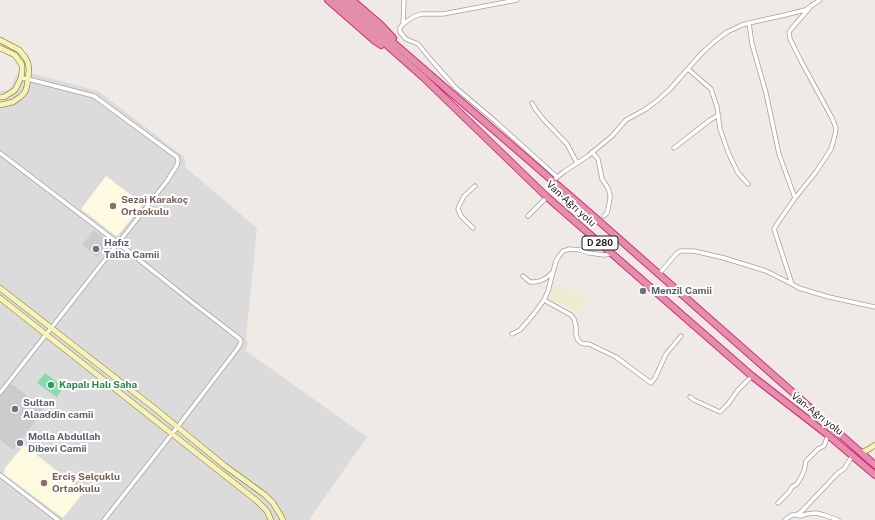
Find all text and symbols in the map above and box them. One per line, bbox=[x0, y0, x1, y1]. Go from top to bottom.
street label: Van-Ağrı yolu bbox=[544, 179, 598, 229]
place label: Sezai Karakoç Ortaokulu bbox=[121, 194, 188, 218]
marker: Sezai Karakoç Ortaokulu bbox=[108, 201, 118, 211]
road number: D 280 bbox=[582, 236, 618, 250]
place label: Hafız Talha Camii bbox=[104, 237, 159, 260]
marker: Hafız Talha Camii bbox=[91, 244, 101, 254]
place label: Menzil Camii bbox=[651, 285, 712, 297]
marker: Menzil Camii bbox=[638, 286, 648, 296]
place label: Kapalı Halı Saha bbox=[59, 379, 137, 391]
marker: Kapalı Halı Saha bbox=[46, 380, 56, 390]
street label: Van-Ağrı yolu bbox=[789, 390, 845, 438]
place label: Sultan Alaaddin camii bbox=[23, 397, 93, 420]
marker: Sultan Alaaddin camii bbox=[10, 404, 20, 414]
place label: Molla Abdullah Dibevi Camii bbox=[28, 431, 100, 454]
marker: Molla Abdullah Dibevi Camii bbox=[15, 438, 25, 448]
place label: Erciş Selçuklu Ortaokulu bbox=[52, 471, 120, 494]
marker: Erciş Selçuklu Ortaokulu bbox=[39, 478, 49, 488]

